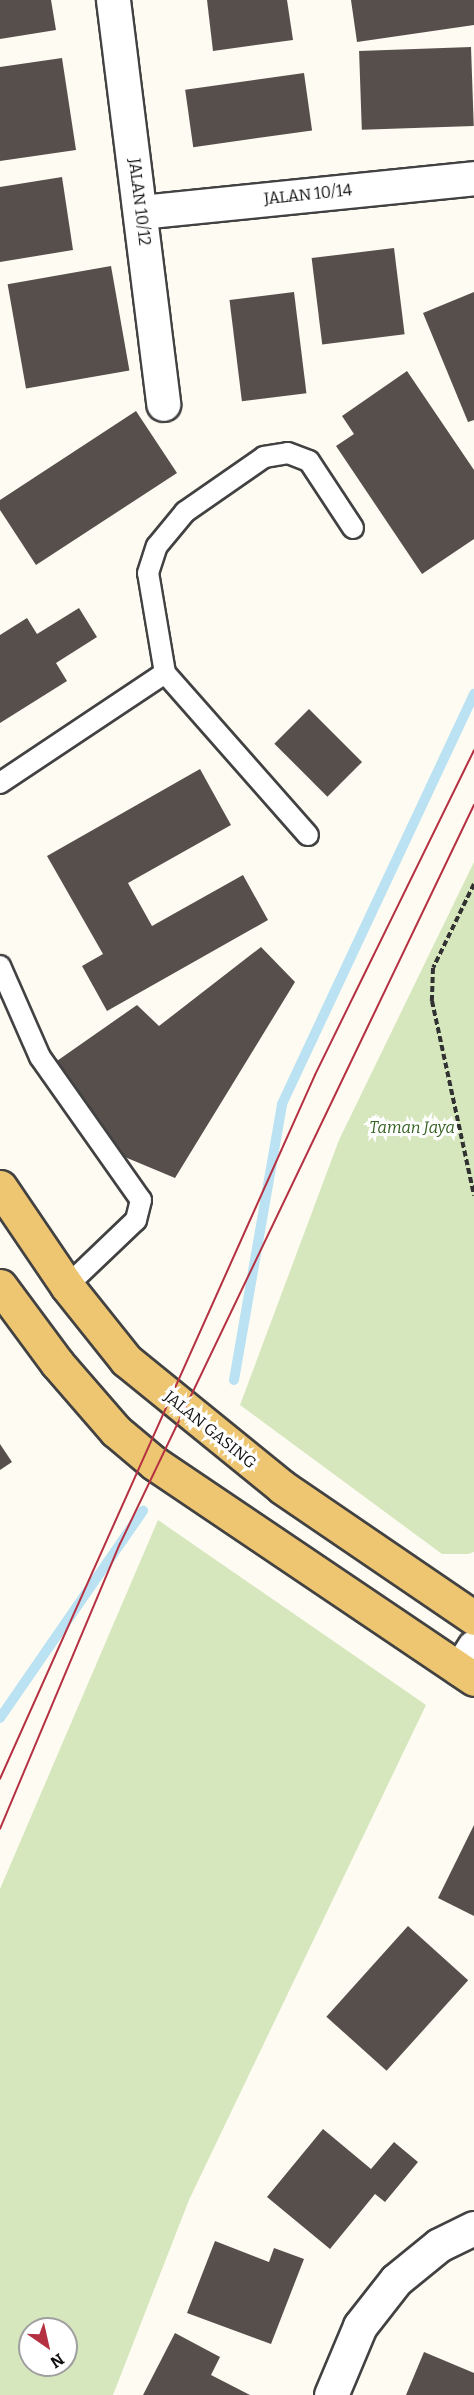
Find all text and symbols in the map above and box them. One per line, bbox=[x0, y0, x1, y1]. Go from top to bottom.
street label: JALAN 10/12 bbox=[124, 157, 154, 247]
street label: JALAN 10/14 bbox=[263, 181, 353, 209]
park label: Taman Jaya bbox=[369, 1118, 455, 1138]
street label: JALAN GASING bbox=[160, 1387, 260, 1473]
north arrow bbox=[18, 2317, 78, 2377]
text: N bbox=[47, 2349, 68, 2372]

